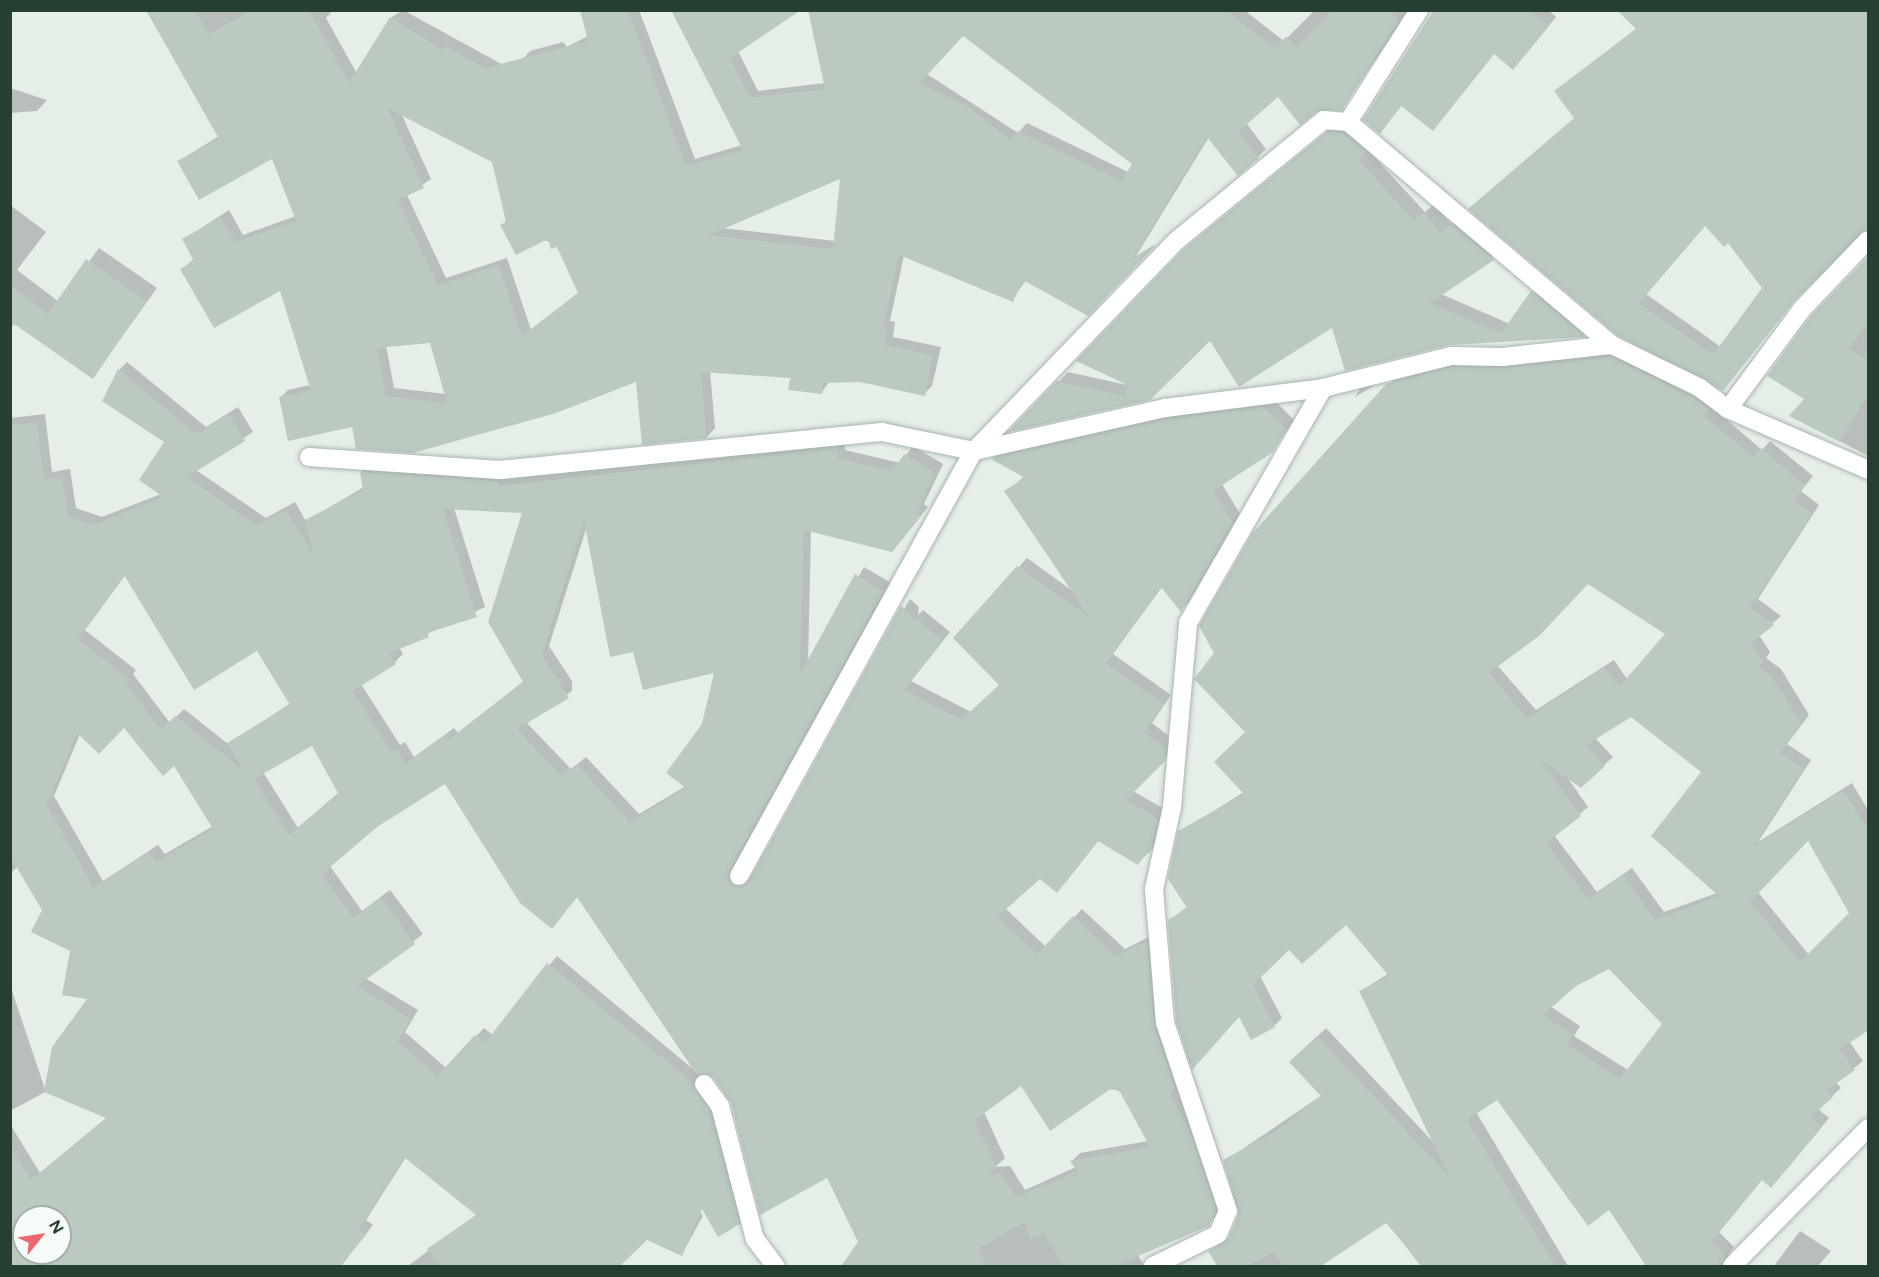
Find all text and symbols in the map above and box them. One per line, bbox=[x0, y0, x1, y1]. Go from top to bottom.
north arrow bbox=[12, 1205, 72, 1265]
text: N bbox=[45, 1217, 68, 1237]

